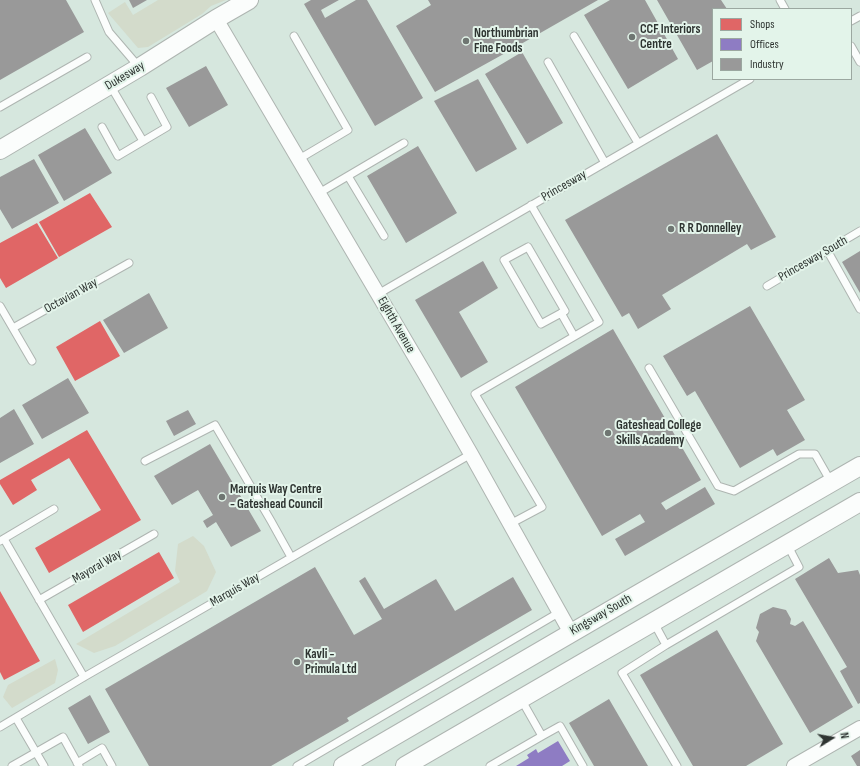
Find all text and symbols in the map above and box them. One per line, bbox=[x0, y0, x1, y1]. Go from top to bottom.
legend bbox=[712, 8, 852, 80]
text: Shops bbox=[750, 17, 775, 32]
place label: CCF Interiors Centre bbox=[640, 22, 700, 53]
place label: Northumbrian Fine Foods bbox=[474, 26, 539, 57]
marker: CCF Interiors Centre bbox=[627, 32, 637, 42]
marker: Northumbrian Fine Foods bbox=[461, 36, 471, 46]
text: Offices bbox=[750, 37, 779, 52]
text: Industry bbox=[750, 57, 784, 72]
street label: Dukesway bbox=[102, 58, 148, 94]
street label: Princesway bbox=[539, 167, 589, 205]
place label: R R Donnelley bbox=[679, 221, 741, 237]
marker: R R Donnelley bbox=[666, 224, 676, 234]
street label: Princesway South bbox=[776, 233, 850, 285]
street label: Octavian Way bbox=[42, 275, 100, 317]
street label: Eighth Avenue bbox=[374, 294, 418, 356]
place label: Gateshead College Skills Academy bbox=[616, 418, 701, 449]
marker: Gateshead College Skills Academy bbox=[603, 428, 613, 438]
place label: Marquis Way Centre - Gateshead Council bbox=[230, 482, 323, 513]
marker: Marquis Way Centre - Gateshead Council bbox=[217, 492, 227, 502]
street label: Mayoral Way bbox=[70, 547, 124, 587]
street label: Marquis Way bbox=[208, 570, 262, 610]
street label: Kingsway South bbox=[567, 591, 635, 639]
place label: Kavli - Primula Ltd bbox=[305, 647, 357, 678]
marker: Kavli - Primula Ltd bbox=[292, 657, 302, 667]
north arrow bbox=[812, 718, 852, 758]
text: N bbox=[837, 731, 851, 740]

